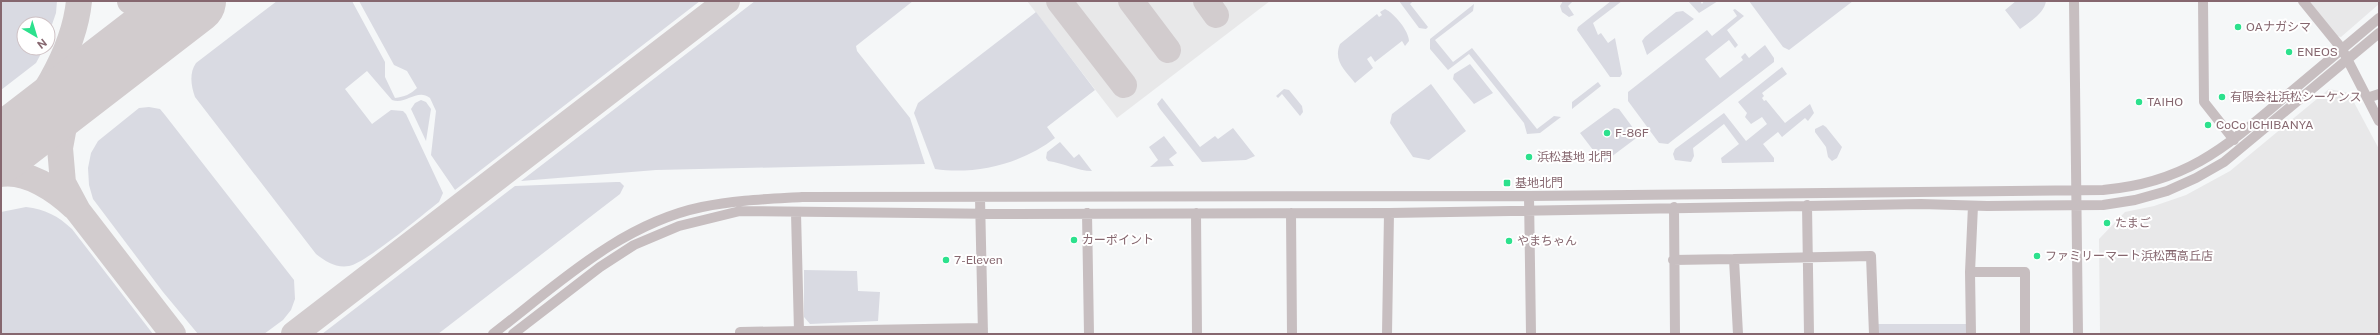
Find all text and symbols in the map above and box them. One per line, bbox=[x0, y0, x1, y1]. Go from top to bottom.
north arrow bbox=[16, 16, 56, 56]
place label: OAナガシマ bbox=[2246, 20, 2311, 34]
marker: OAナガシマ bbox=[2233, 22, 2243, 32]
text: N bbox=[35, 37, 49, 51]
place label: ENEOS bbox=[2297, 45, 2338, 59]
marker: ENEOS bbox=[2284, 47, 2294, 57]
place label: 有限会社浜松シーケンス bbox=[2230, 90, 2361, 104]
marker: 有限会社浜松シーケンス bbox=[2217, 92, 2227, 102]
place label: TAIHO bbox=[2147, 95, 2183, 109]
marker: TAIHO bbox=[2134, 97, 2144, 107]
place label: CoCo ICHIBANYA bbox=[2216, 118, 2314, 132]
marker: CoCo ICHIBANYA bbox=[2203, 120, 2213, 130]
place label: F-86F bbox=[1615, 126, 1649, 140]
marker: F-86F bbox=[1602, 128, 1612, 138]
place label: 浜松基地 北門 bbox=[1537, 150, 1612, 164]
marker: 浜松基地 北門 bbox=[1524, 152, 1534, 162]
place label: 基地北門 bbox=[1515, 176, 1563, 190]
marker: 基地北門 bbox=[1502, 178, 1512, 188]
place label: たまご bbox=[2115, 216, 2151, 230]
marker: たまご bbox=[2102, 218, 2112, 228]
place label: カーポイント bbox=[1082, 233, 1154, 247]
place label: やまちゃん bbox=[1517, 234, 1577, 248]
marker: カーポイント bbox=[1069, 235, 1079, 245]
marker: やまちゃん bbox=[1504, 236, 1514, 246]
place label: ファミリーマート浜松西高丘店 bbox=[2045, 249, 2213, 263]
marker: ファミリーマート浜松西高丘店 bbox=[2032, 251, 2042, 261]
place label: 7-Eleven bbox=[954, 253, 1003, 267]
marker: 7-Eleven bbox=[941, 255, 951, 265]

